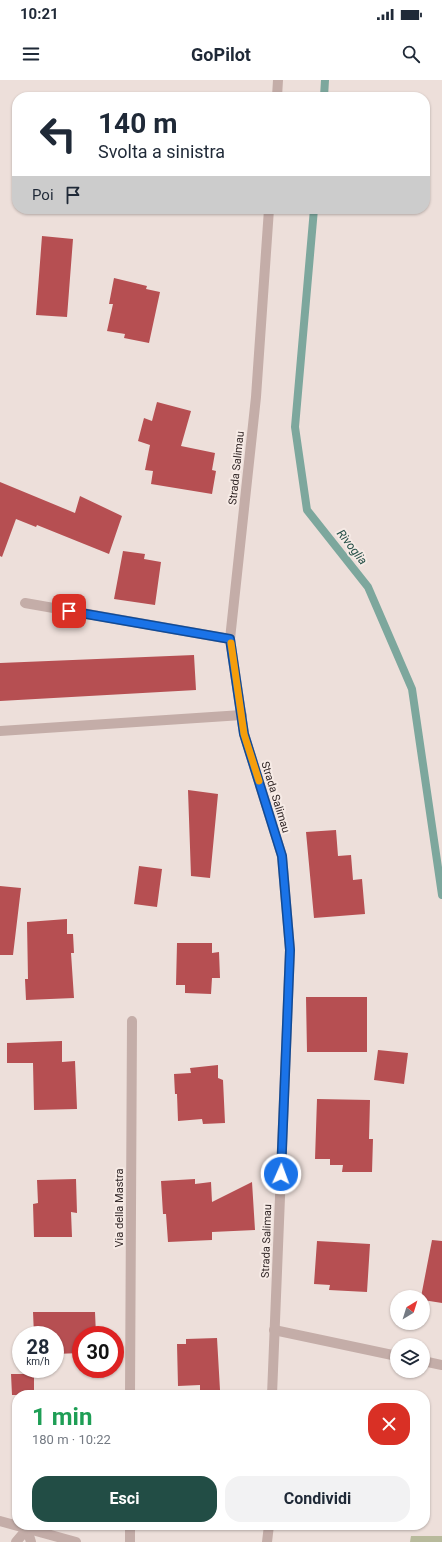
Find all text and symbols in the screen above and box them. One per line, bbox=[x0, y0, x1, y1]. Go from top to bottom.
text: 10:21 bbox=[20, 5, 59, 23]
icon: menu bbox=[20, 43, 42, 65]
icon: search bbox=[400, 43, 422, 65]
text: GoPilot bbox=[191, 44, 251, 65]
text: 140 m bbox=[98, 107, 177, 140]
icon: left bbox=[32, 108, 84, 160]
text: Svolta a sinistra bbox=[98, 141, 225, 162]
icon: arrive bbox=[62, 184, 84, 206]
text: Poi bbox=[32, 186, 54, 204]
street label: Strada Salimau bbox=[226, 431, 247, 506]
water label: Rivoglia bbox=[334, 527, 370, 567]
pin bbox=[52, 594, 86, 628]
icon: arrive bbox=[58, 600, 80, 622]
street label: Strada Salimau bbox=[258, 760, 293, 834]
position arrow bbox=[260, 1153, 302, 1195]
street label: Via della Mastra bbox=[113, 1169, 126, 1247]
street label: Strada Salimau bbox=[259, 1204, 274, 1278]
north arrow bbox=[390, 1290, 430, 1330]
map controls bbox=[390, 1290, 430, 1378]
speed limit sign: 30 bbox=[72, 1326, 124, 1378]
text: 28 bbox=[27, 1335, 49, 1359]
button: layers bbox=[390, 1338, 430, 1378]
text: km/h bbox=[26, 1356, 50, 1367]
text: 1 min bbox=[32, 1403, 92, 1431]
button: close bbox=[368, 1403, 410, 1445]
text: 180 m · 10:22 bbox=[32, 1432, 111, 1447]
button: Esci bbox=[32, 1476, 217, 1522]
button: Condividi bbox=[225, 1476, 410, 1522]

